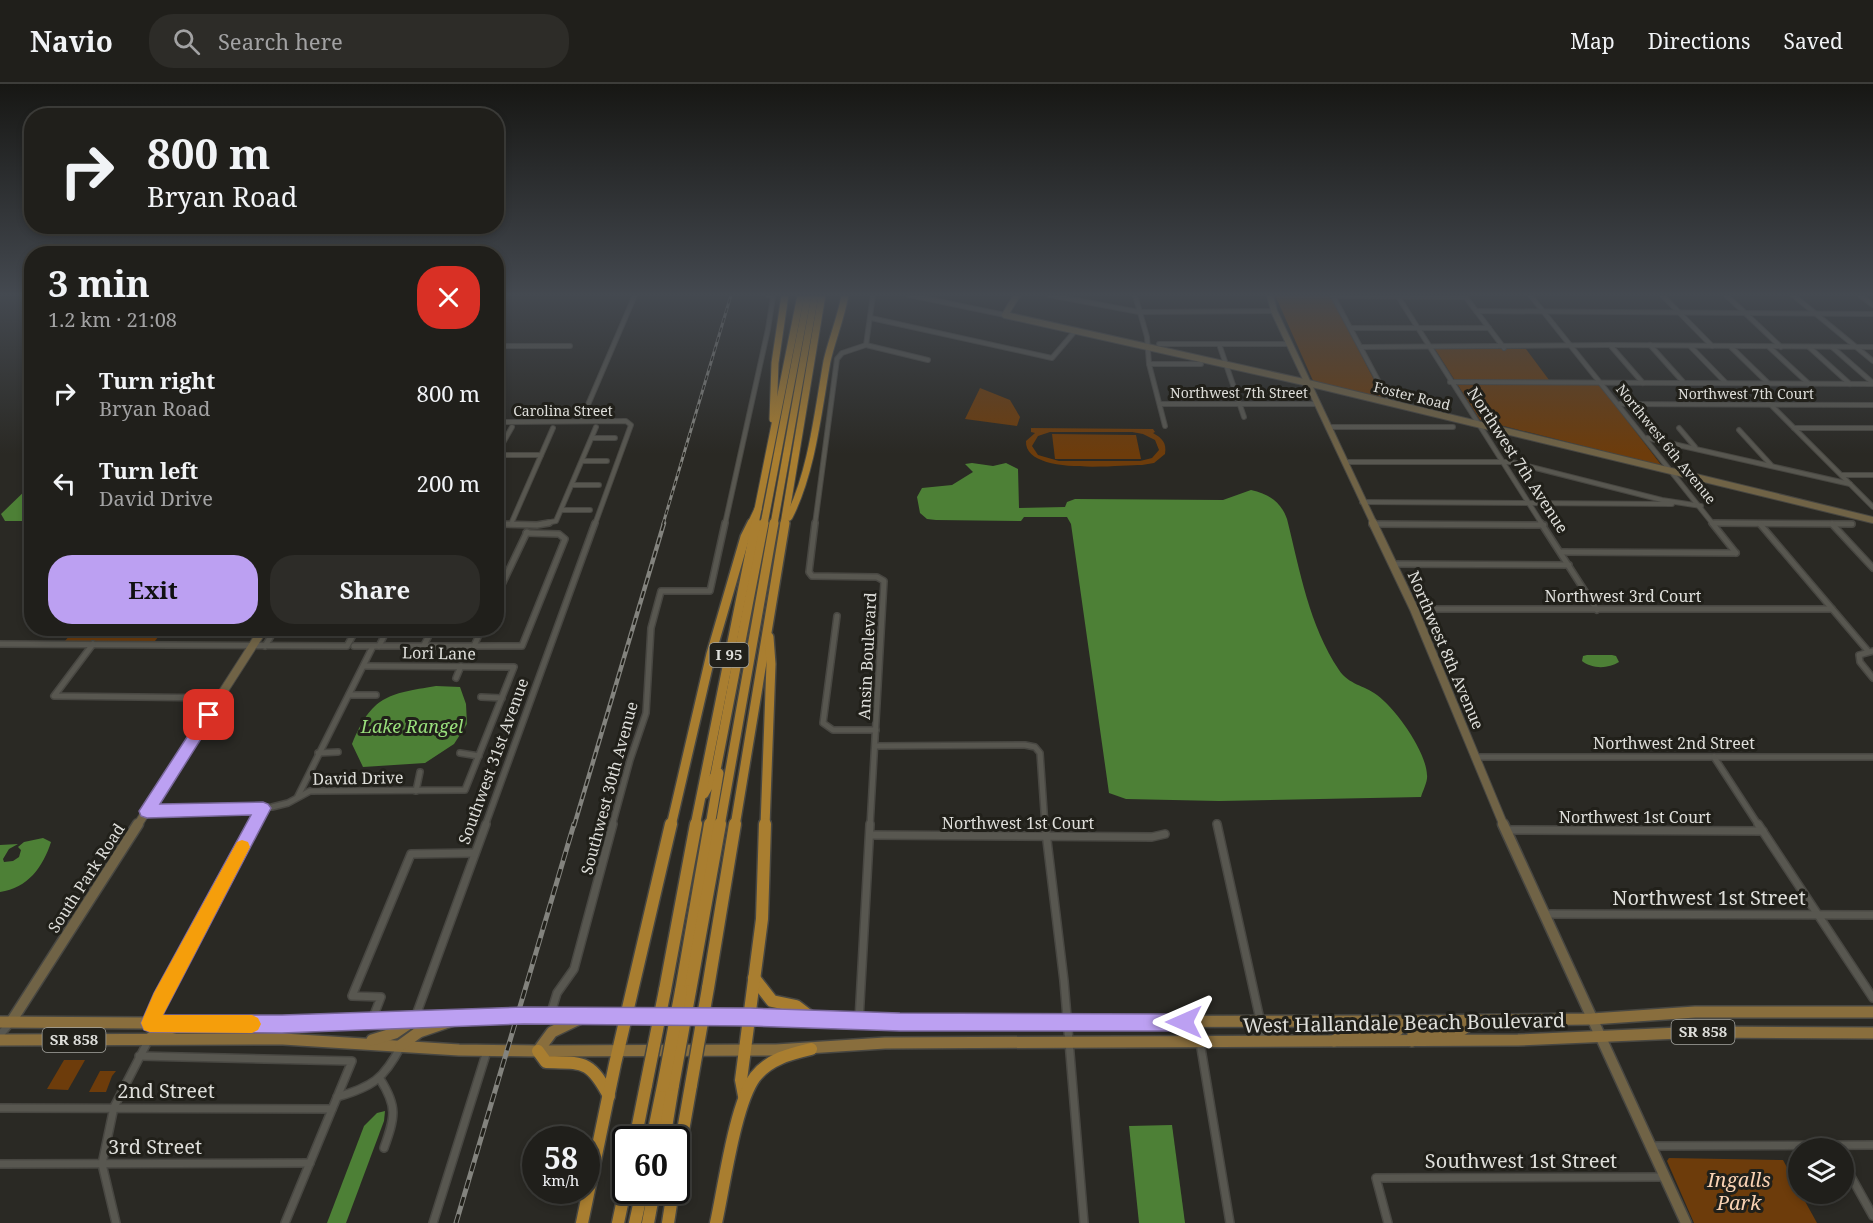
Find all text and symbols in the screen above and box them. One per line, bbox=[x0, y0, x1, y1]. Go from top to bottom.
search box bbox=[149, 14, 569, 68]
text: Navio bbox=[30, 22, 113, 60]
icon: search bbox=[170, 25, 203, 58]
text: Search here bbox=[218, 26, 343, 56]
text: Map bbox=[1570, 27, 1615, 55]
text: Directions bbox=[1648, 27, 1750, 55]
text: Saved bbox=[1783, 27, 1843, 55]
text: 800 m bbox=[147, 124, 271, 181]
icon: right bbox=[48, 132, 126, 210]
text: Bryan Road bbox=[147, 178, 297, 215]
text: 3 min bbox=[48, 259, 150, 308]
button: close bbox=[417, 266, 480, 329]
text: 1.2 km · 21:08 bbox=[48, 306, 177, 333]
text: Turn right bbox=[99, 365, 215, 395]
icon: right bbox=[48, 377, 81, 410]
street label: Foster Road bbox=[1372, 377, 1453, 414]
text: 800 m bbox=[417, 378, 480, 408]
street label: Northwest 6th Avenue bbox=[1612, 380, 1721, 508]
street label: Northwest 7th Street bbox=[1170, 383, 1308, 402]
street label: Northwest 7th Avenue bbox=[1462, 383, 1574, 537]
street label: Northwest 7th Court bbox=[1678, 384, 1814, 403]
text: Bryan Road bbox=[99, 395, 210, 422]
street label: Carolina Street bbox=[513, 401, 613, 420]
text: Turn left bbox=[99, 455, 198, 485]
icon: left bbox=[48, 467, 81, 500]
text: 200 m bbox=[417, 468, 480, 498]
text: David Drive bbox=[99, 485, 213, 512]
button: Exit bbox=[48, 555, 258, 624]
button: Share bbox=[270, 555, 480, 624]
street label: Northwest 8th Avenue bbox=[1403, 567, 1489, 733]
street label: Northwest 3rd Court bbox=[1545, 585, 1702, 607]
street label: Ansin Boulevard bbox=[853, 592, 881, 720]
street label: Lori Lane bbox=[402, 641, 476, 665]
road number: I 95 bbox=[710, 643, 748, 667]
street label: Southwest 31st Avenue bbox=[453, 675, 533, 847]
pin bbox=[183, 689, 234, 740]
icon: arrive bbox=[192, 698, 225, 731]
street label: Southwest 30th Avenue bbox=[575, 699, 643, 877]
water label: Lake Rangel bbox=[360, 714, 464, 738]
street label: Northwest 2nd Street bbox=[1593, 732, 1755, 754]
street label: David Drive bbox=[312, 766, 404, 790]
street label: Northwest 1st Court bbox=[1559, 806, 1712, 828]
street label: Northwest 1st Court bbox=[942, 812, 1095, 834]
street label: South Park Road bbox=[42, 819, 130, 937]
street label: Northwest 1st Street bbox=[1612, 884, 1806, 911]
position arrow bbox=[1152, 990, 1216, 1054]
street label: West Hallandale Beach Boulevard bbox=[1242, 1006, 1565, 1039]
road number: SR 858 bbox=[1672, 1020, 1734, 1044]
road number: SR 858 bbox=[42, 1028, 106, 1052]
street label: 2nd Street bbox=[117, 1077, 215, 1104]
speed limit sign: 60 bbox=[612, 1126, 690, 1204]
street label: 3rd Street bbox=[108, 1133, 202, 1160]
text: 58 bbox=[544, 1137, 578, 1178]
map controls bbox=[1788, 1138, 1854, 1204]
button: layers bbox=[1788, 1138, 1854, 1204]
street label: Southwest 1st Street bbox=[1425, 1147, 1617, 1174]
park label: Ingalls Park bbox=[1706, 1166, 1771, 1216]
text: km/h bbox=[543, 1170, 579, 1190]

